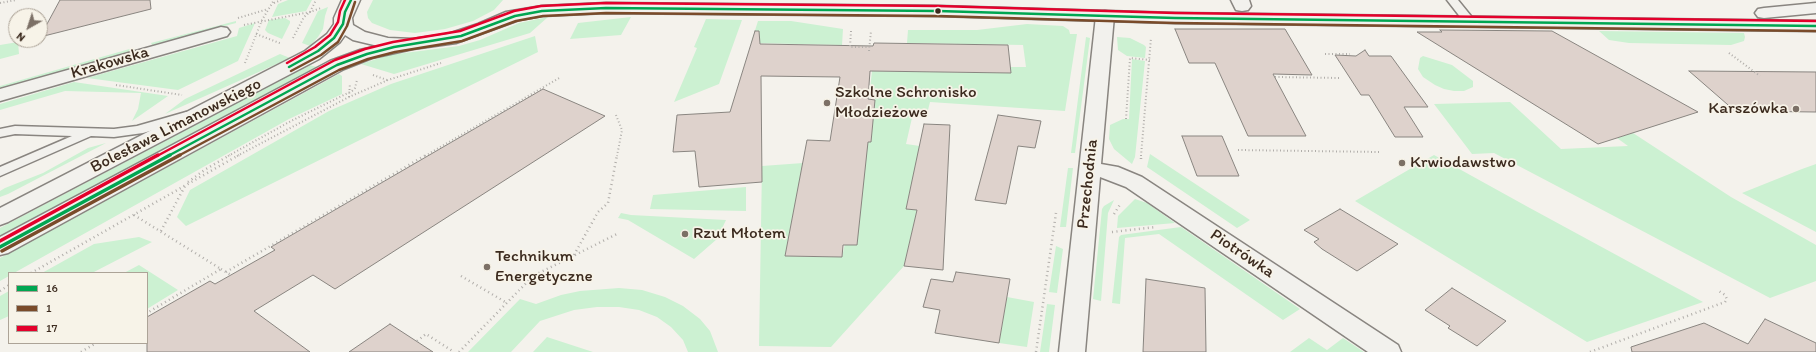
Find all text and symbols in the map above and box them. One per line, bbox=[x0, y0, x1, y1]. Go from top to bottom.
unlabelled marker bbox=[933, 6, 943, 16]
north arrow bbox=[8, 8, 48, 48]
text: N bbox=[14, 30, 28, 44]
street label: Krakowska bbox=[69, 42, 151, 84]
street label: Bolesława Limanowskiego bbox=[87, 74, 265, 178]
place label: Szkolne Schronisko Młodzieżowe bbox=[835, 83, 977, 123]
marker: Szkolne Schronisko Młodzieżowe bbox=[822, 98, 832, 108]
place label: Karszówka bbox=[1708, 99, 1788, 119]
marker: Karszówka bbox=[1791, 104, 1801, 114]
street label: Przechodnia bbox=[1073, 138, 1103, 230]
place label: Krwiodawstwo bbox=[1410, 153, 1516, 173]
marker: Krwiodawstwo bbox=[1397, 158, 1407, 168]
place label: Rzut Młotem bbox=[693, 224, 786, 244]
street label: Piotrówka bbox=[1206, 225, 1278, 283]
marker: Rzut Młotem bbox=[680, 229, 690, 239]
place label: Technikum Energetyczne bbox=[495, 247, 593, 287]
marker: Technikum Energetyczne bbox=[482, 262, 492, 272]
legend bbox=[8, 272, 148, 344]
text: 16 bbox=[46, 281, 58, 295]
text: 1 bbox=[46, 301, 52, 315]
text: 17 bbox=[46, 321, 58, 335]

